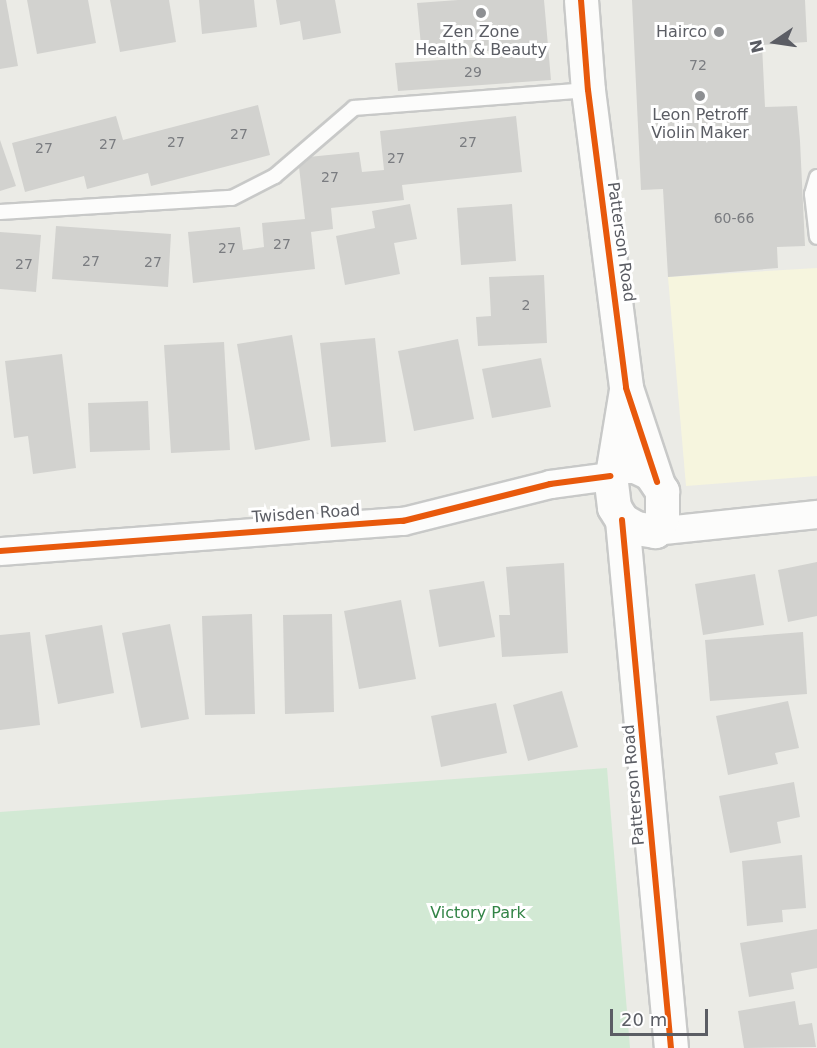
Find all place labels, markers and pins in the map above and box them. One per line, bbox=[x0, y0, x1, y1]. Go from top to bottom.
marker: Zen Zone Health & Beauty bbox=[474, 6, 488, 20]
place label: Zen Zone Health & Beauty bbox=[415, 22, 547, 60]
place label: Hairco bbox=[656, 22, 707, 42]
marker: Hairco bbox=[712, 25, 726, 39]
marker: Leon Petroff Violin Maker bbox=[693, 89, 707, 103]
place label: Leon Petroff Violin Maker bbox=[651, 105, 749, 143]

